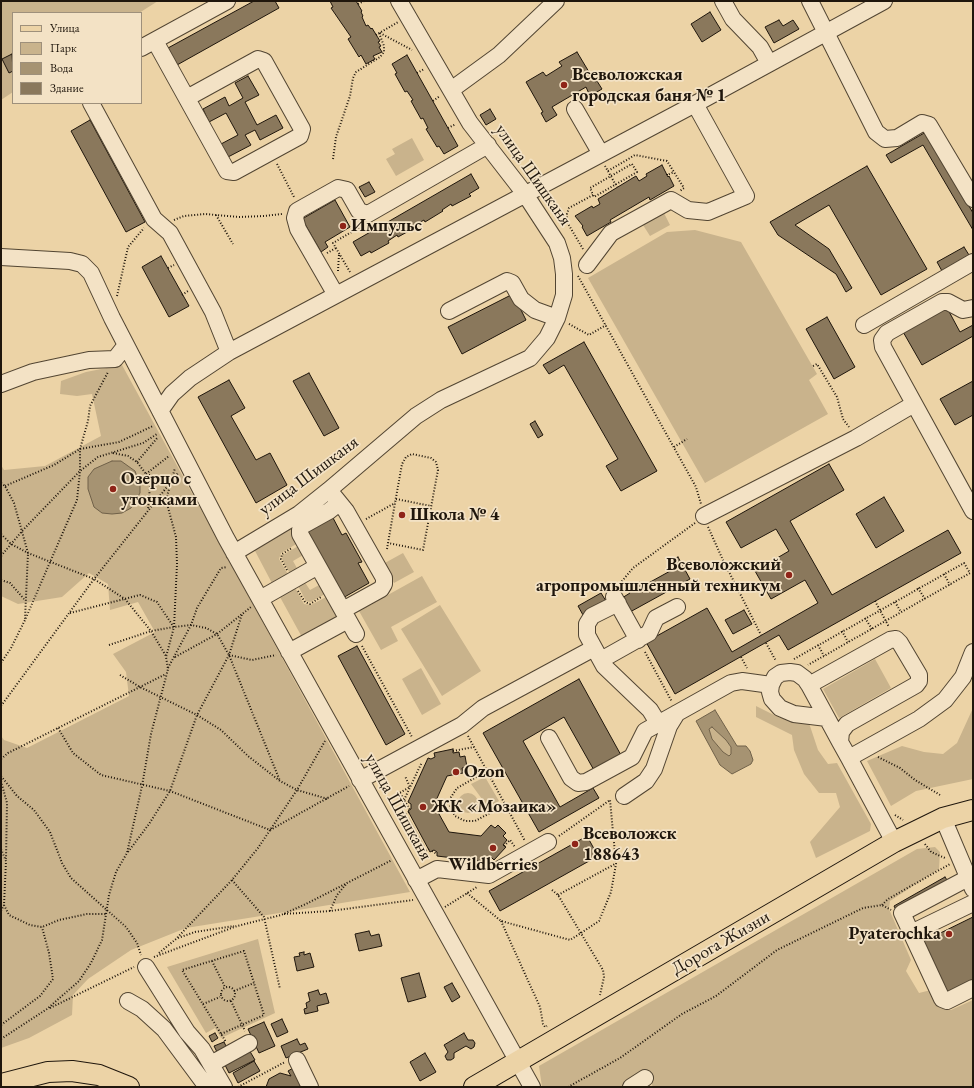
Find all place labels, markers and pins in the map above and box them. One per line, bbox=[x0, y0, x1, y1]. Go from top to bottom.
place label: Всеволожская городская баня № 1 bbox=[572, 64, 726, 106]
marker: Всеволожская городская баня № 1 bbox=[559, 80, 569, 90]
place label: Импульс bbox=[351, 215, 422, 237]
marker: Импульс bbox=[338, 221, 348, 231]
place label: Озерцо с уточками bbox=[121, 468, 197, 510]
marker: Озерцо с уточками bbox=[108, 484, 118, 494]
place label: Школа № 4 bbox=[410, 504, 499, 526]
marker: Школа № 4 bbox=[397, 510, 407, 520]
place label: Всеволожский агропромышленный техникум bbox=[536, 554, 781, 596]
marker: Всеволожский агропромышленный техникум bbox=[784, 570, 794, 580]
place label: Ozon bbox=[464, 761, 505, 783]
marker: Ozon bbox=[451, 767, 461, 777]
place label: ЖК «Мозаика» bbox=[431, 796, 556, 818]
marker: ЖК «Мозаика» bbox=[418, 802, 428, 812]
place label: Всеволожск 188643 bbox=[583, 823, 677, 866]
marker: Всеволожск 188643 bbox=[570, 839, 580, 849]
marker: Wildberries bbox=[488, 843, 498, 853]
place label: Wildberries bbox=[448, 854, 538, 876]
place label: Pyaterochka bbox=[848, 923, 941, 945]
marker: Pyaterochka bbox=[944, 929, 954, 939]

